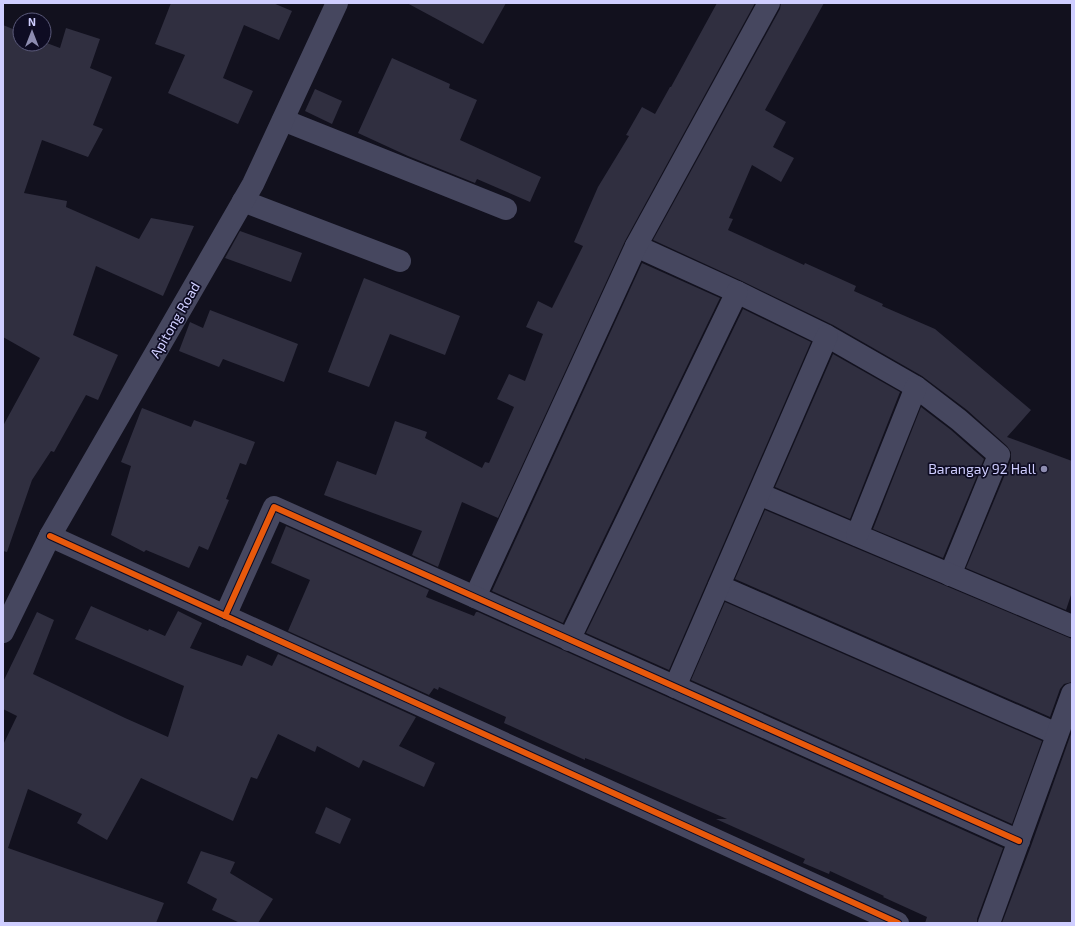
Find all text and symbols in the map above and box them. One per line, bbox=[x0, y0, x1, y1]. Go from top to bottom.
north arrow bbox=[12, 12, 52, 52]
text: N bbox=[28, 15, 36, 28]
street label: Apitong Road bbox=[146, 279, 203, 361]
place label: Barangay 92 Hall bbox=[928, 460, 1037, 477]
marker: Barangay 92 Hall bbox=[1039, 464, 1049, 474]

